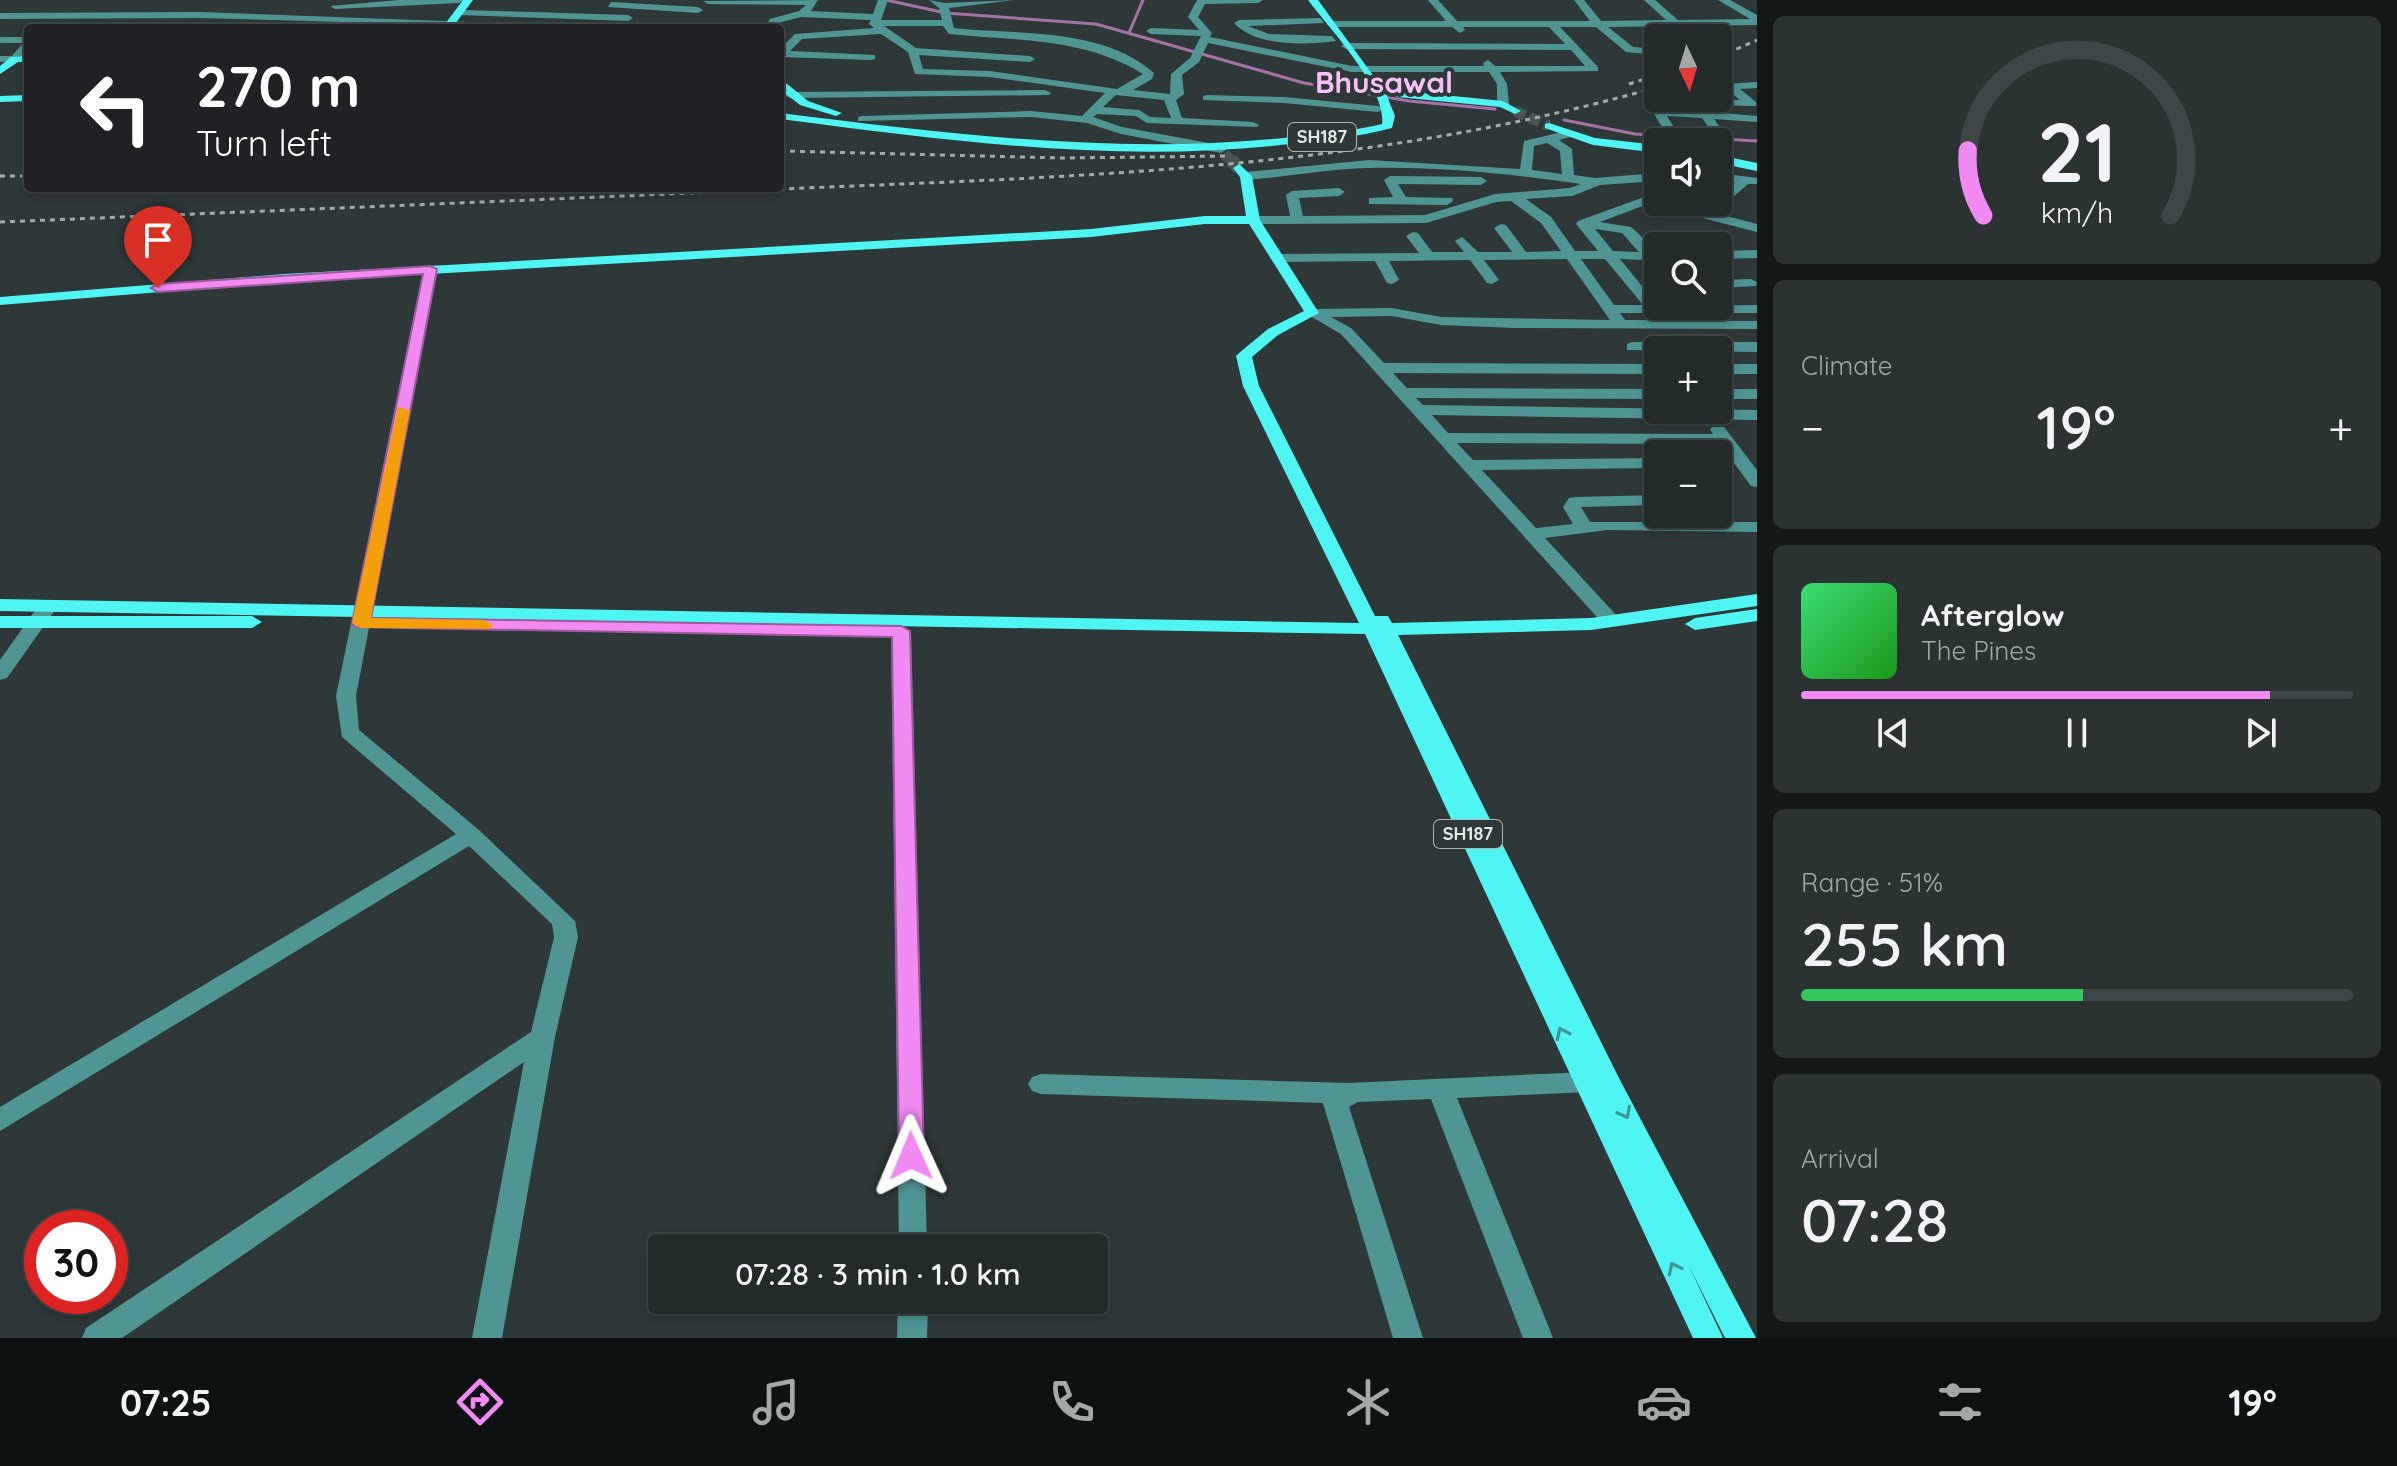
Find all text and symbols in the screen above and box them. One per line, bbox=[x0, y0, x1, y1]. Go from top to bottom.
north arrow bbox=[1644, 24, 1732, 112]
map controls bbox=[1644, 24, 1732, 528]
text: 270 m bbox=[196, 51, 360, 121]
icon: left bbox=[64, 56, 168, 160]
district label: Bhusawal bbox=[1315, 63, 1453, 101]
text: 21 bbox=[2037, 99, 2117, 203]
text: Turn left bbox=[196, 120, 332, 165]
road number: SH187 bbox=[1288, 123, 1356, 151]
button: sound bbox=[1644, 128, 1732, 216]
text: km/h bbox=[2041, 194, 2113, 230]
pin bbox=[124, 206, 192, 288]
icon: arrive bbox=[136, 218, 180, 262]
button: search bbox=[1644, 232, 1732, 320]
button: + bbox=[1644, 336, 1732, 424]
text: Climate bbox=[1801, 349, 1892, 382]
text: 19° bbox=[2036, 389, 2116, 464]
text: − bbox=[1801, 400, 1824, 455]
text: + bbox=[2328, 400, 2353, 455]
button: − bbox=[1644, 440, 1732, 528]
text: Afterglow bbox=[1921, 596, 2064, 634]
text: The Pines bbox=[1921, 634, 2036, 667]
icon: previous bbox=[1871, 711, 1915, 755]
icon: pause bbox=[2055, 711, 2099, 755]
icon: next bbox=[2239, 711, 2283, 755]
road number: SH187 bbox=[1434, 820, 1502, 848]
text: Range · 51% bbox=[1801, 866, 1943, 899]
text: 255 km bbox=[1801, 906, 2008, 981]
one-way arrow bbox=[1556, 1026, 1572, 1041]
one-way arrow bbox=[1615, 1105, 1630, 1120]
position arrow bbox=[869, 1114, 953, 1198]
text: Arrival bbox=[1801, 1142, 1879, 1175]
text: 07:28 bbox=[1801, 1182, 1948, 1257]
speed limit sign: 30 bbox=[24, 1210, 128, 1314]
text: 07:28 · 3 min · 1.0 km bbox=[735, 1255, 1021, 1293]
one-way arrow bbox=[1668, 1261, 1684, 1276]
icon: directions bbox=[452, 1374, 508, 1430]
icon: music bbox=[748, 1374, 804, 1430]
icon: phone bbox=[1044, 1374, 1100, 1430]
icon: climate bbox=[1340, 1374, 1396, 1430]
icon: car bbox=[1636, 1374, 1692, 1430]
icon: filters bbox=[1932, 1374, 1988, 1430]
text: 07:25 bbox=[120, 1380, 212, 1425]
text: 19° bbox=[2228, 1380, 2277, 1425]

